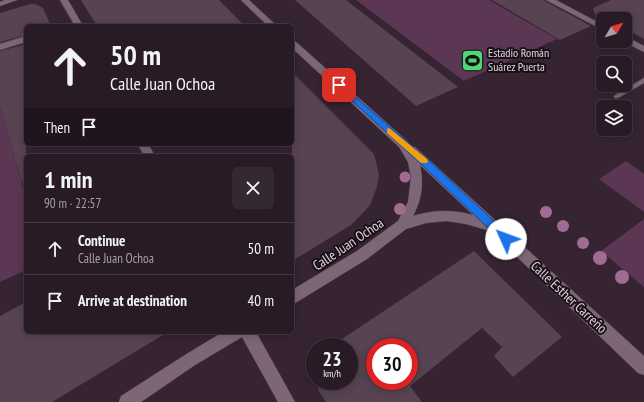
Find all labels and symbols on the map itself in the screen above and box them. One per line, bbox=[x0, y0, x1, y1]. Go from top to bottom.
north arrow bbox=[596, 12, 632, 48]
place label: Estadio Román Suárez Puerta bbox=[488, 45, 549, 74]
sports icon: Estadio Román Suárez Puerta bbox=[460, 47, 486, 73]
pin bbox=[322, 68, 356, 102]
street label: Calle Juan Ochoa bbox=[309, 214, 387, 274]
position arrow bbox=[485, 218, 527, 260]
street label: Calle Esther Carreño bbox=[527, 257, 611, 337]
speed limit sign: 30 bbox=[366, 338, 418, 390]

